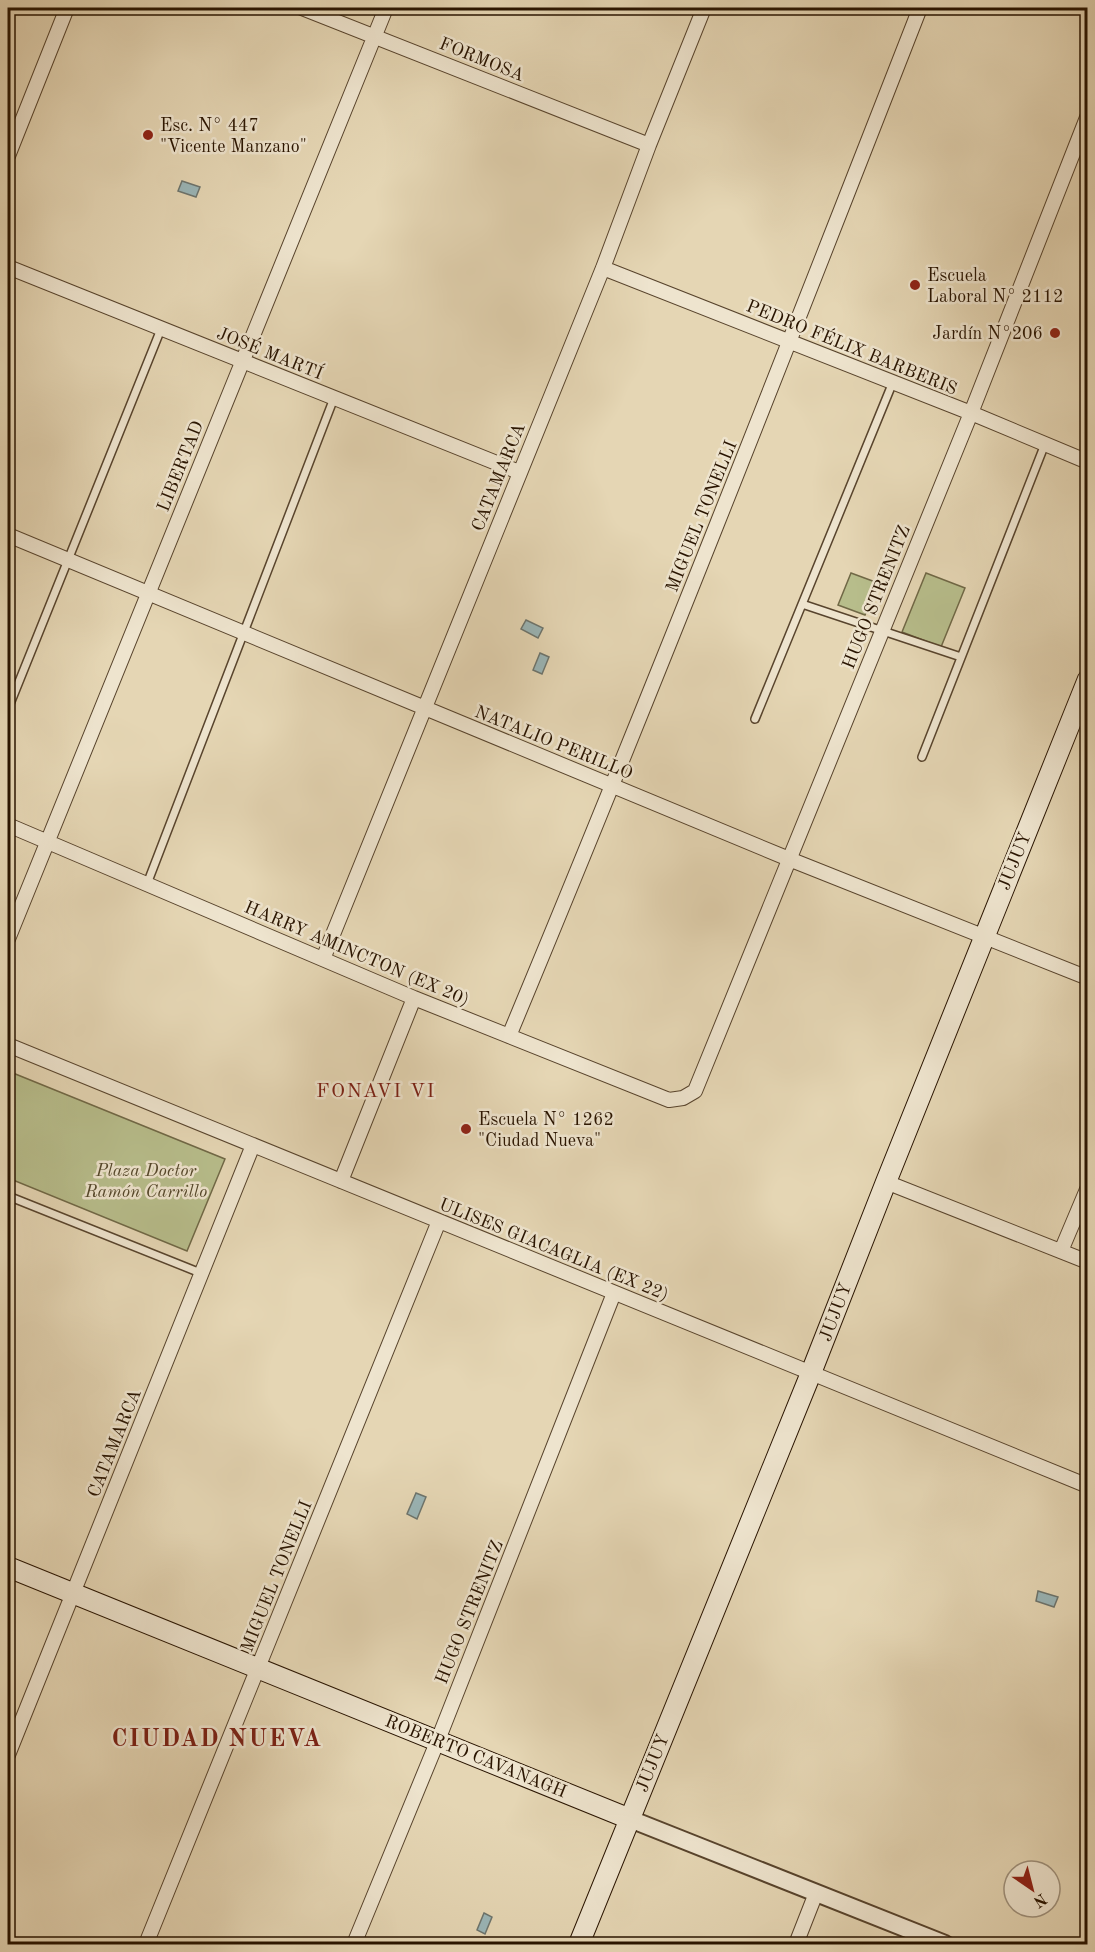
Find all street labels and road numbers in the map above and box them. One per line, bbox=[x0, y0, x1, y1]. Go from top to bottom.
street label: FORMOSA bbox=[437, 35, 527, 85]
street label: PEDRO FÉLIX BARBERIS bbox=[744, 294, 961, 399]
street label: JOSÉ MARTÍ bbox=[214, 321, 327, 383]
street label: LIBERTAD bbox=[155, 418, 207, 514]
street label: CATAMARCA bbox=[469, 420, 529, 534]
street label: MIGUEL TONELLI bbox=[663, 438, 741, 595]
street label: HUGO STRENITZ bbox=[840, 523, 914, 672]
street label: NATALIO PERILLO bbox=[472, 703, 635, 783]
street label: JUJUY bbox=[995, 830, 1035, 893]
street label: HARRY AMINCTON (EX 20) bbox=[242, 897, 472, 1010]
street label: ULISES GIACAGLIA (EX 22) bbox=[436, 1195, 671, 1304]
street label: JUJUY bbox=[817, 1281, 855, 1344]
street label: CATAMARCA bbox=[85, 1386, 145, 1500]
street label: MIGUEL TONELLI bbox=[238, 1498, 316, 1655]
street label: HUGO STRENITZ bbox=[433, 1538, 507, 1687]
street label: ROBERTO CAVANAGH bbox=[382, 1712, 569, 1802]
street label: JUJUY bbox=[633, 1732, 673, 1795]

